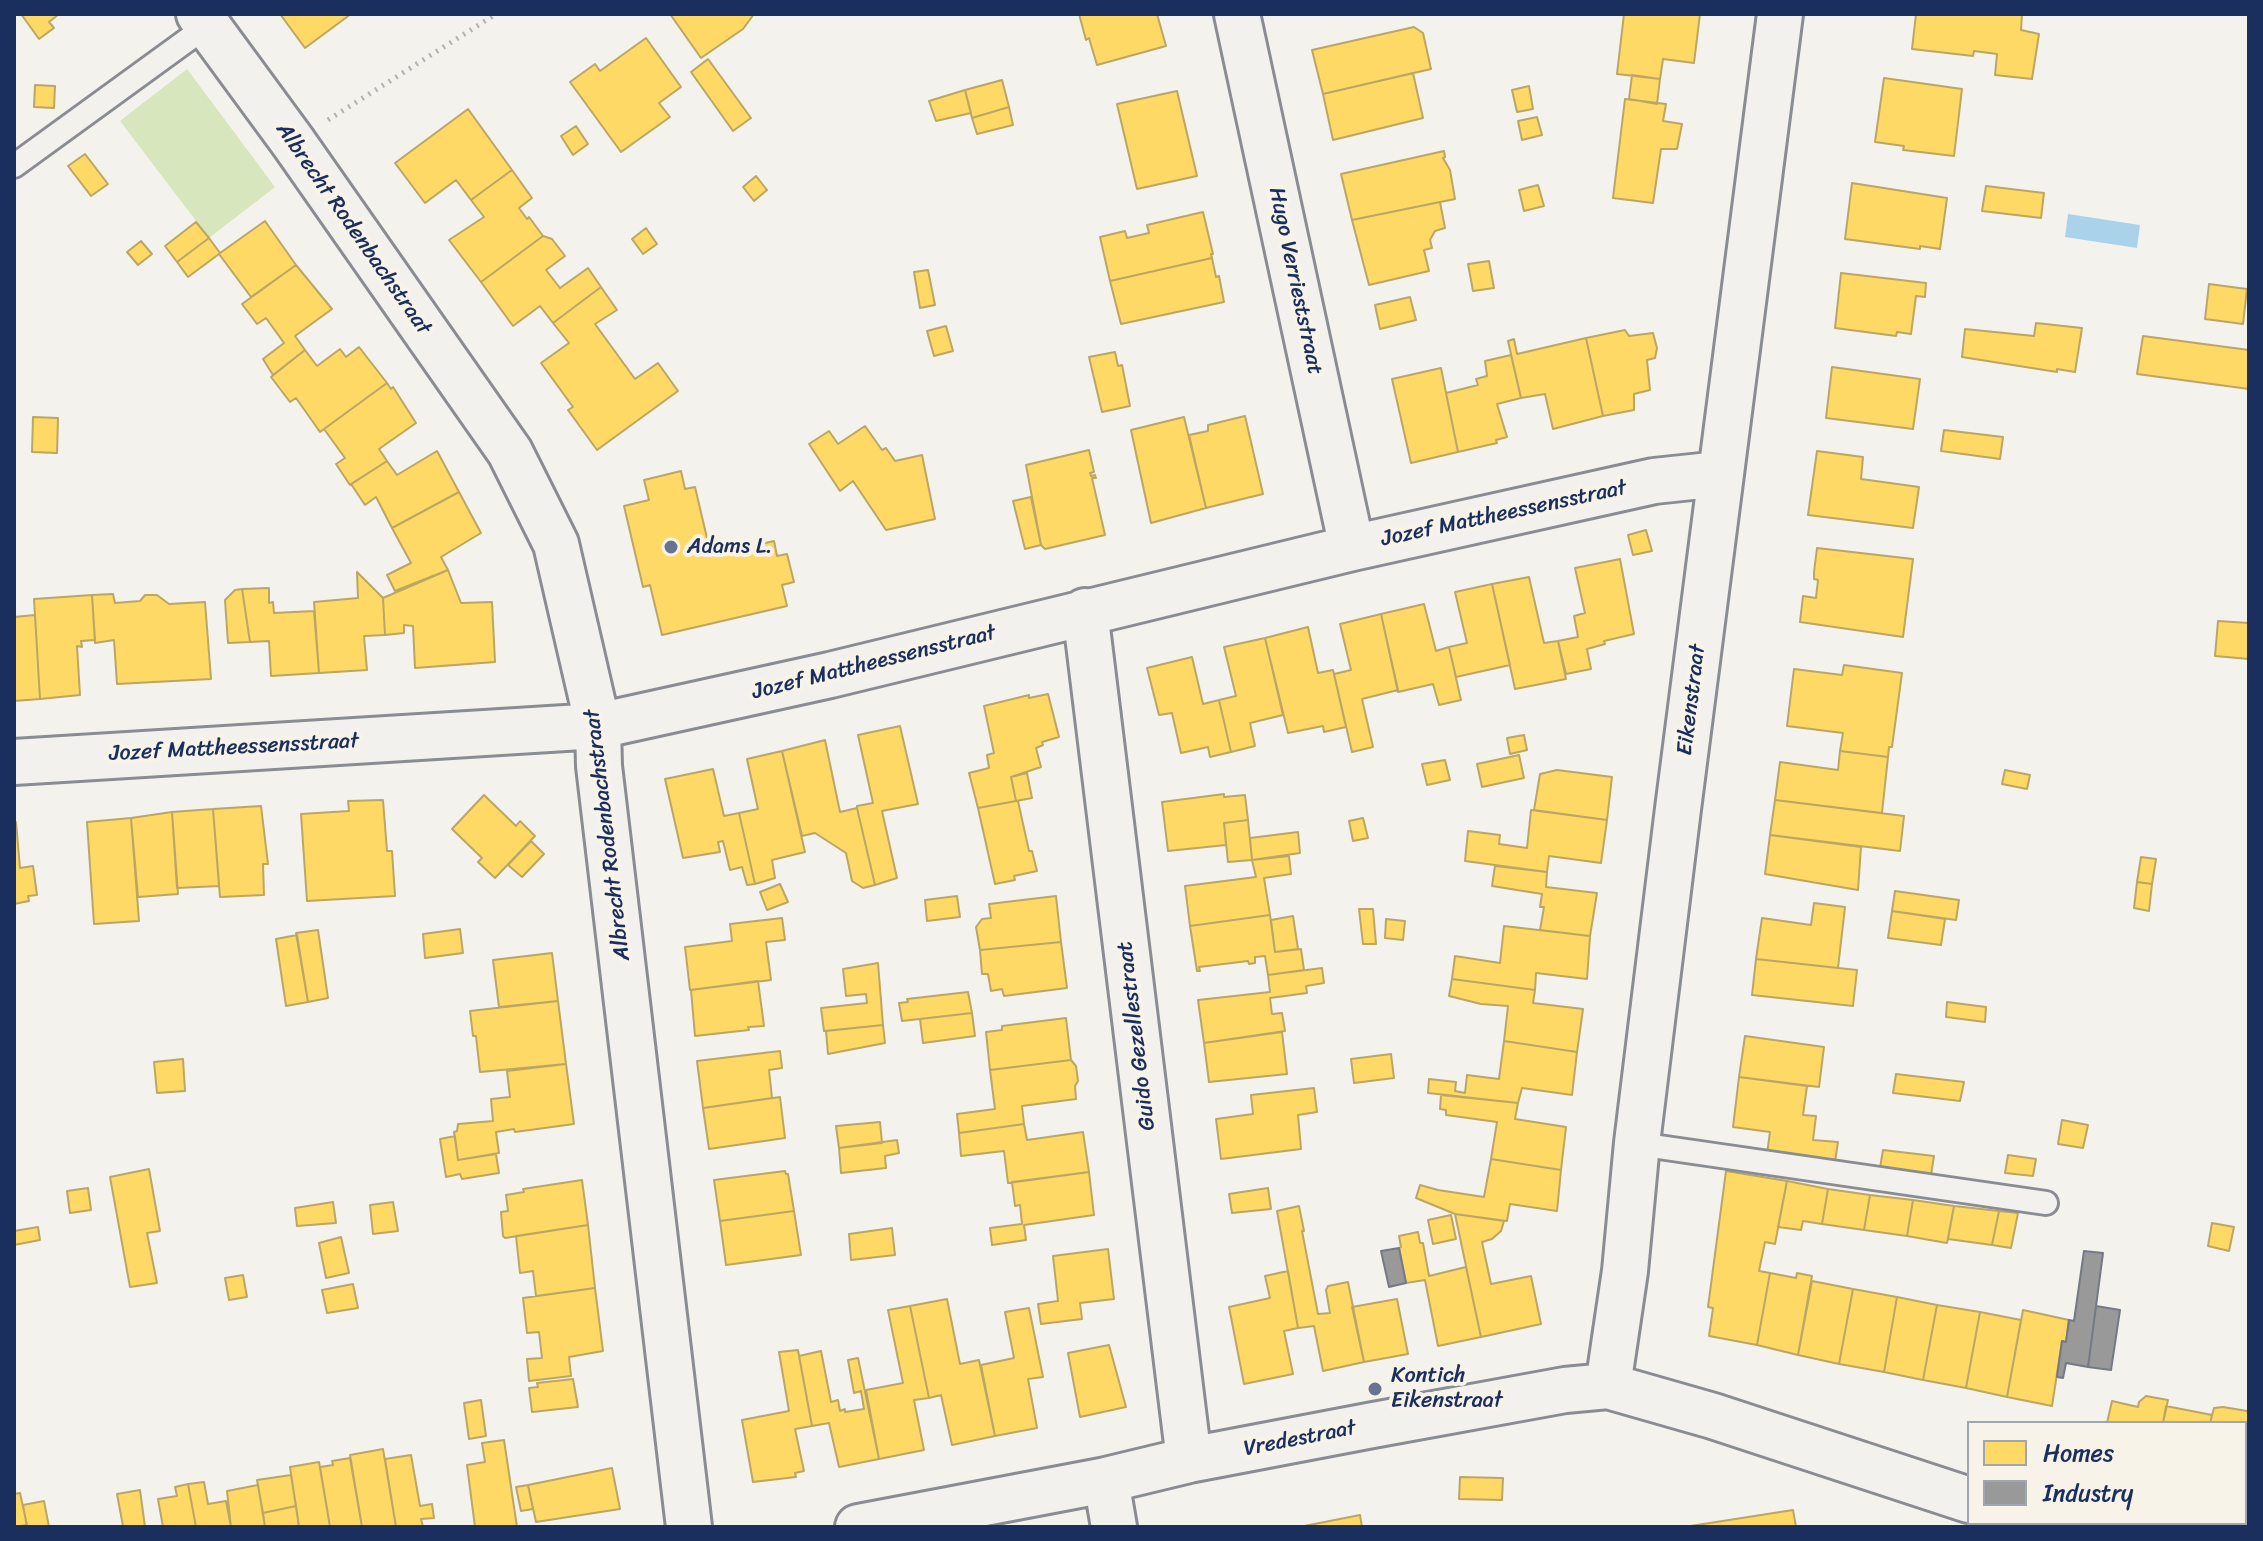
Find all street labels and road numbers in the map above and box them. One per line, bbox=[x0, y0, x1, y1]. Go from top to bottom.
street label: Albrecht Rodenbachstraat bbox=[270, 118, 436, 340]
street label: Hugo Verrieststraat bbox=[1262, 185, 1328, 377]
street label: Jozef Mattheessensstraat bbox=[1379, 475, 1629, 553]
street label: Jozef Mattheessensstraat bbox=[749, 620, 999, 706]
street label: Eikenstraat bbox=[1672, 643, 1712, 757]
street label: Albrecht Rodenbachstraat bbox=[579, 708, 637, 962]
street label: Jozef Mattheessensstraat bbox=[108, 728, 360, 768]
street label: Guido Gezellestraat bbox=[1112, 940, 1162, 1132]
street label: Vredestraat bbox=[1242, 1415, 1358, 1463]

